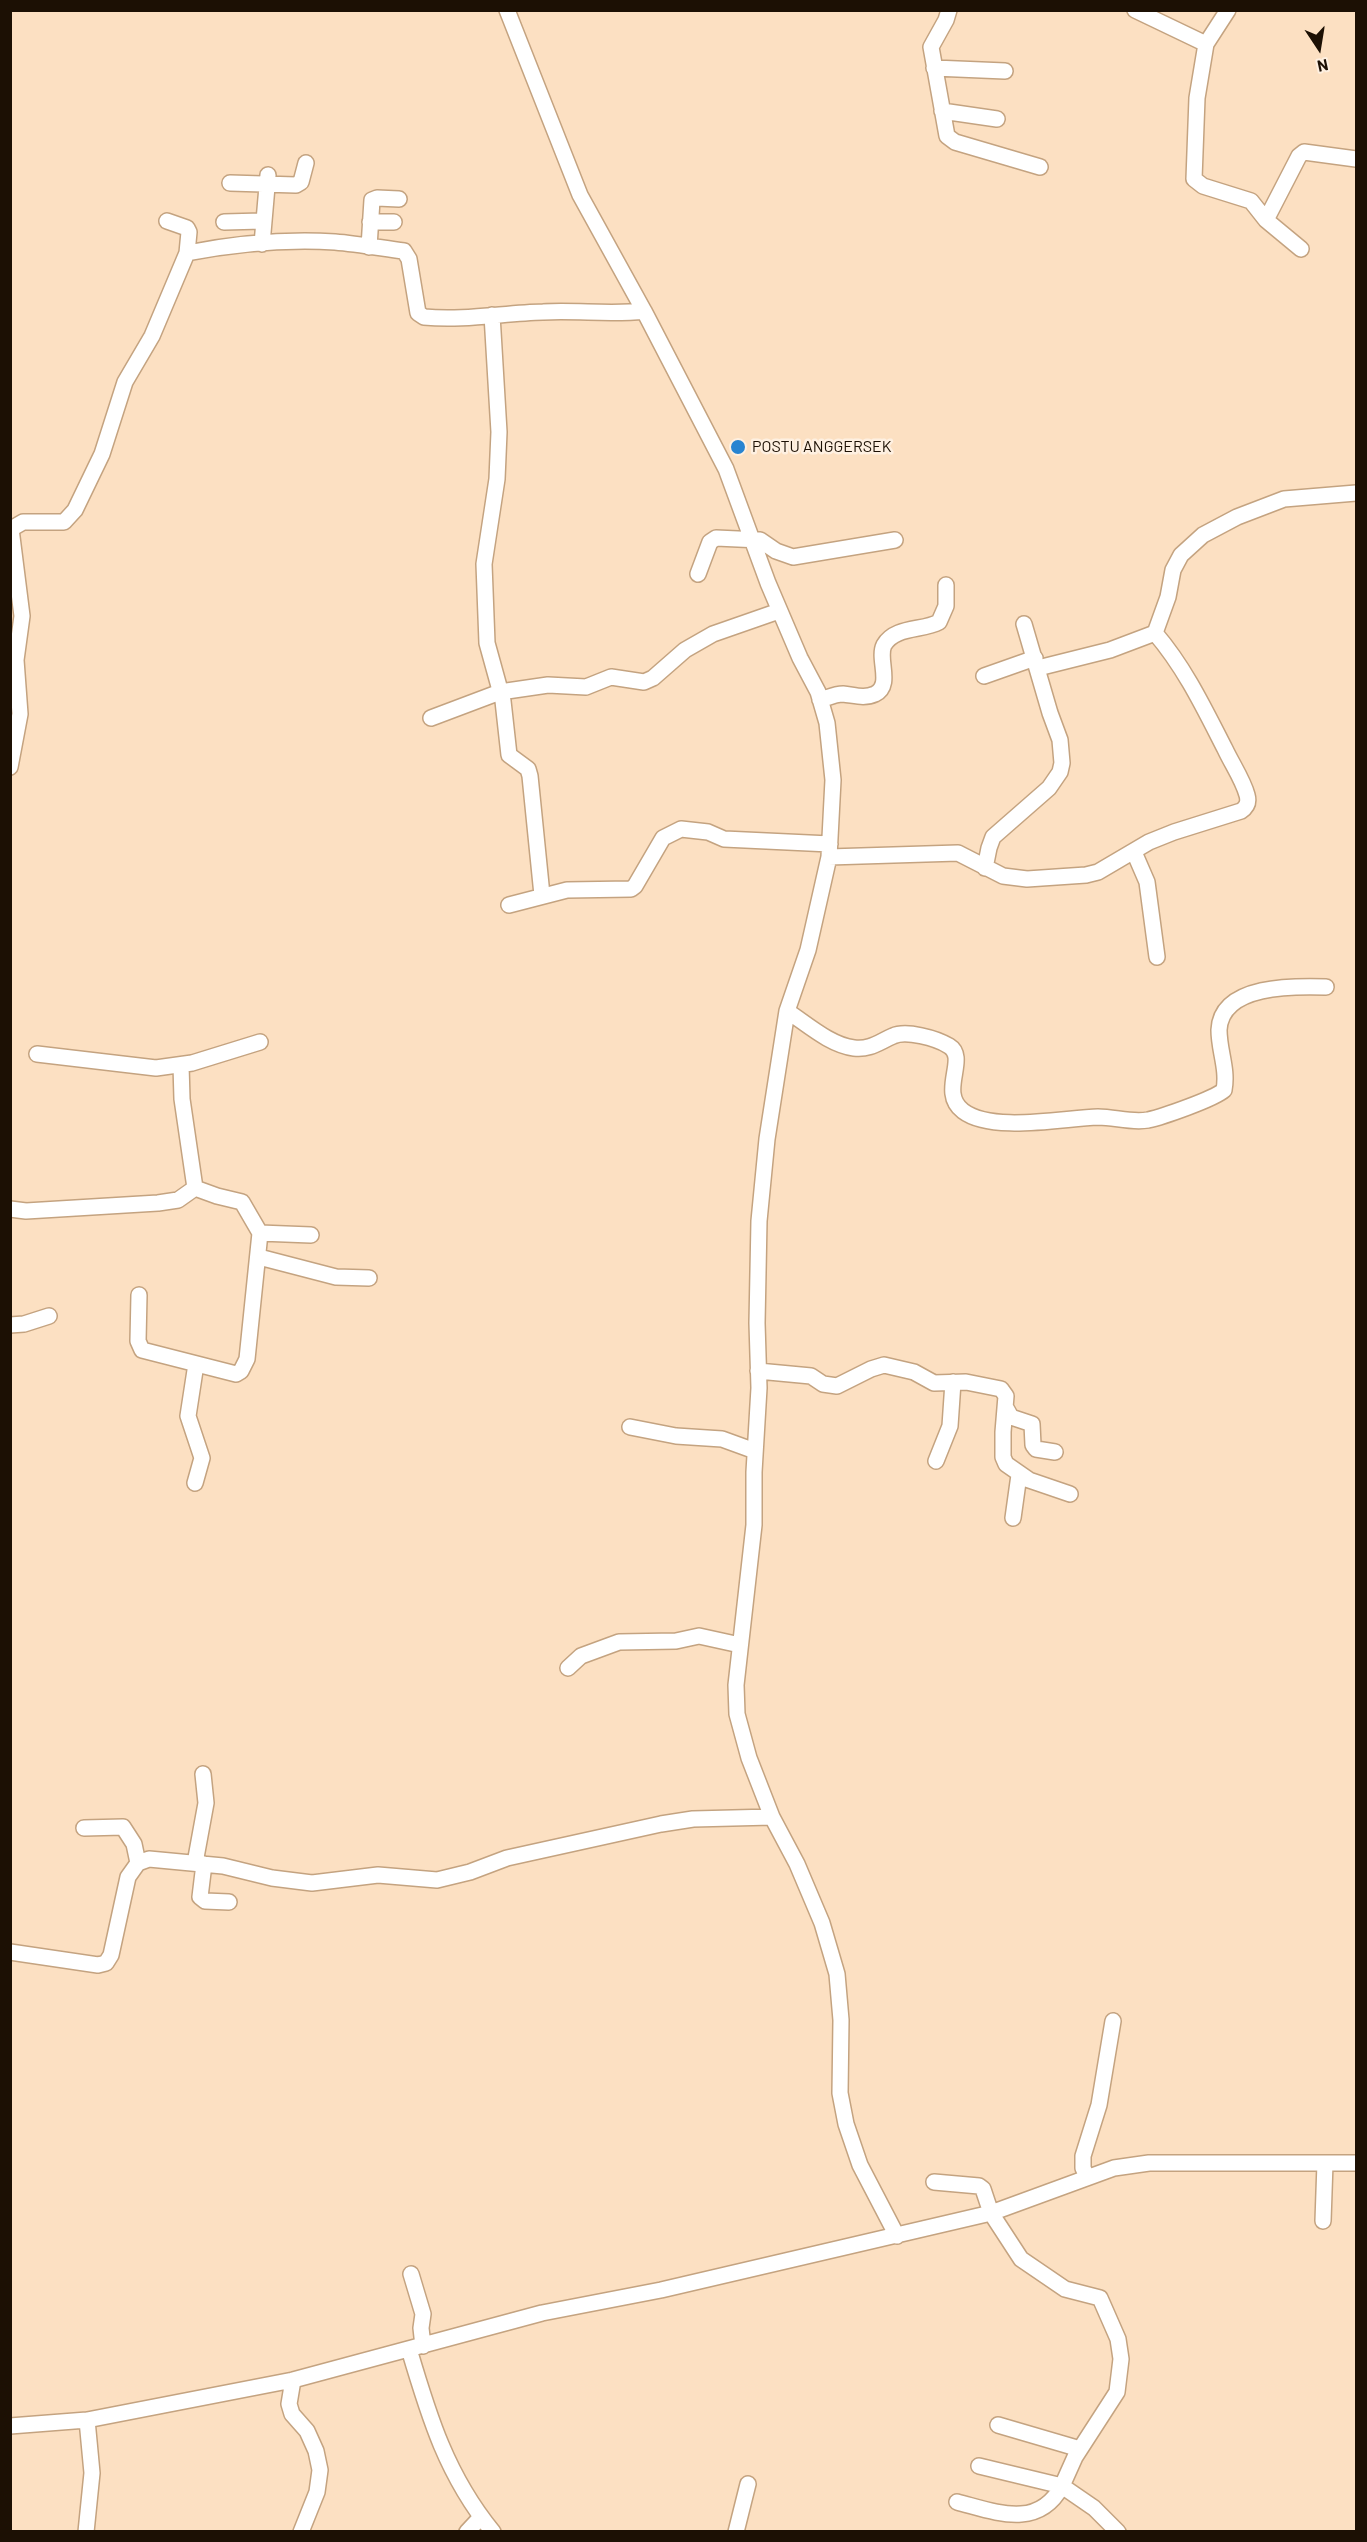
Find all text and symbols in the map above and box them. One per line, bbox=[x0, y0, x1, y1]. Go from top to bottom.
north arrow bbox=[1289, 18, 1349, 78]
text: N bbox=[1316, 56, 1330, 76]
place label: POSTU ANGGERSEK bbox=[752, 437, 892, 457]
marker: POSTU ANGGERSEK bbox=[729, 438, 747, 456]

